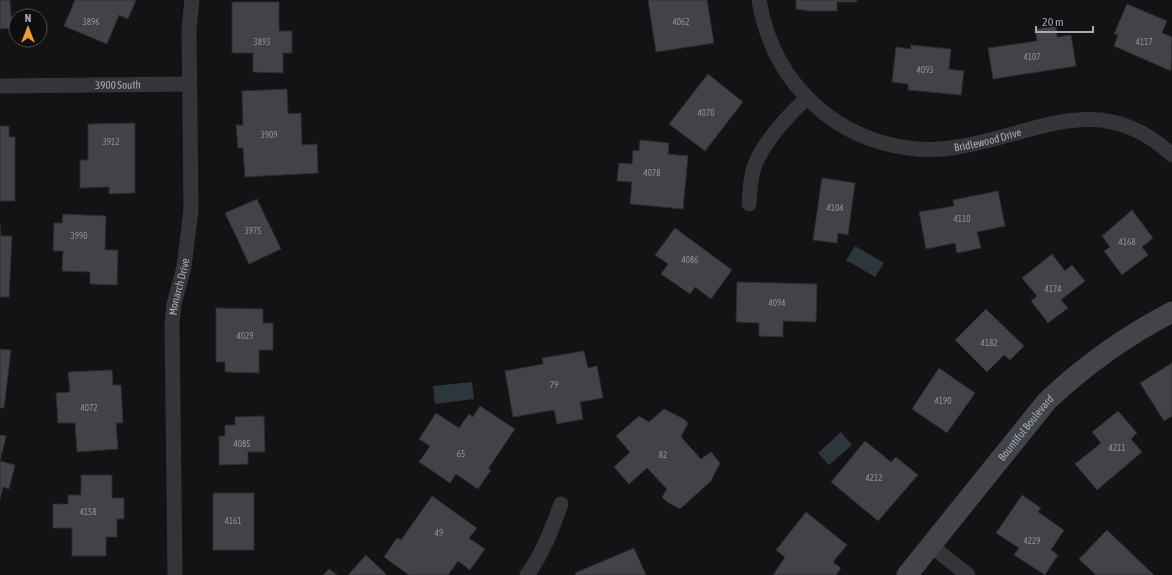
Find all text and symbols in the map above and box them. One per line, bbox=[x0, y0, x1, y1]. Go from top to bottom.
north arrow bbox=[8, 8, 48, 48]
scale bar bbox=[1036, 8, 1093, 34]
text: N bbox=[25, 12, 31, 24]
text: 20 m bbox=[1042, 15, 1064, 29]
house number: 3896 bbox=[83, 17, 99, 27]
house number: 4062 bbox=[673, 17, 689, 27]
house number: 3893 bbox=[254, 37, 270, 47]
house number: 4117 bbox=[1136, 37, 1152, 47]
house number: 4107 bbox=[1024, 52, 1040, 62]
house number: 4093 bbox=[917, 65, 933, 75]
street label: 3900 South bbox=[95, 79, 141, 91]
house number: 4070 bbox=[698, 108, 714, 118]
street label: Bridlewood Drive bbox=[953, 126, 1023, 154]
house number: 3909 bbox=[261, 130, 277, 140]
house number: 3912 bbox=[103, 137, 119, 147]
house number: 4078 bbox=[644, 168, 660, 178]
house number: 4104 bbox=[827, 203, 843, 213]
house number: 4110 bbox=[954, 214, 970, 224]
house number: 3975 bbox=[245, 226, 261, 236]
house number: 3990 bbox=[71, 231, 87, 241]
house number: 4168 bbox=[1119, 237, 1135, 247]
house number: 4086 bbox=[682, 255, 698, 265]
street label: Monarch Drive bbox=[167, 257, 191, 316]
house number: 4174 bbox=[1045, 284, 1061, 294]
house number: 4094 bbox=[769, 298, 785, 308]
house number: 4029 bbox=[237, 331, 253, 341]
house number: 4182 bbox=[981, 338, 997, 348]
house number: 79 bbox=[550, 380, 558, 390]
street label: Bountiful Boulevard bbox=[995, 392, 1056, 463]
house number: 4190 bbox=[935, 396, 951, 406]
house number: 4072 bbox=[81, 403, 97, 413]
house number: 4085 bbox=[234, 439, 250, 449]
house number: 4211 bbox=[1109, 443, 1125, 453]
house number: 65 bbox=[457, 449, 465, 459]
house number: 82 bbox=[659, 450, 667, 460]
house number: 4212 bbox=[866, 473, 882, 483]
house number: 4158 bbox=[80, 507, 96, 517]
house number: 4161 bbox=[225, 516, 241, 526]
house number: 49 bbox=[435, 528, 443, 538]
house number: 4229 bbox=[1024, 536, 1040, 546]

